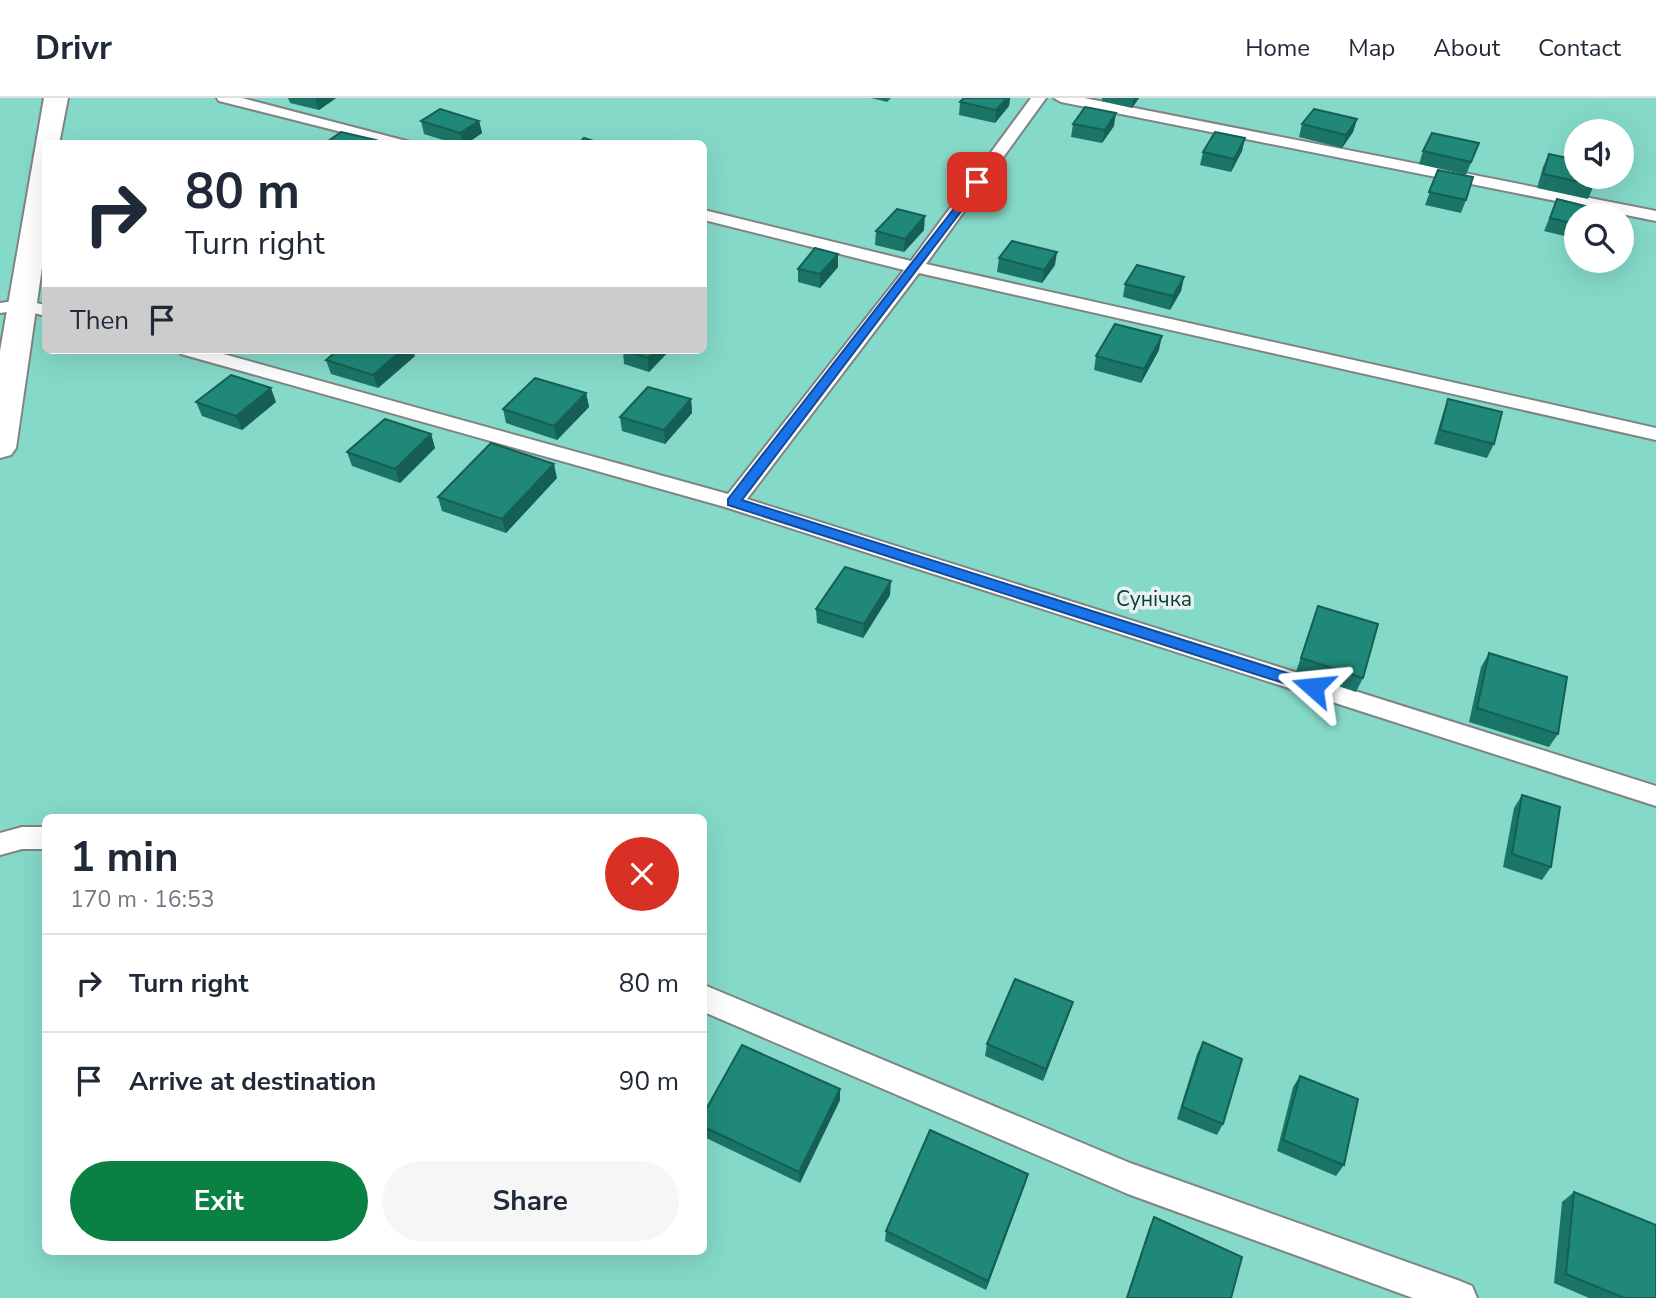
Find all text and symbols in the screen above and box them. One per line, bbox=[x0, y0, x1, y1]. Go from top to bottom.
text: Drivr bbox=[35, 26, 112, 71]
text: Home bbox=[1245, 32, 1310, 64]
text: Map bbox=[1348, 32, 1395, 64]
text: About bbox=[1433, 32, 1500, 64]
text: Contact bbox=[1538, 32, 1621, 64]
map controls bbox=[1564, 119, 1634, 273]
button: sound bbox=[1564, 119, 1634, 189]
pin bbox=[947, 152, 1007, 212]
text: 80 m bbox=[185, 158, 300, 225]
icon: arrive bbox=[958, 163, 996, 201]
icon: right bbox=[70, 168, 161, 259]
button: search bbox=[1564, 203, 1634, 273]
text: Turn right bbox=[185, 222, 325, 265]
icon: arrive bbox=[143, 301, 181, 339]
text: Then bbox=[70, 303, 129, 338]
park label: Сунічка bbox=[1116, 585, 1192, 613]
position arrow bbox=[1276, 650, 1350, 724]
text: 1 min bbox=[70, 829, 179, 886]
button: close bbox=[605, 837, 679, 911]
text: 170 m · 16:53 bbox=[70, 884, 215, 915]
icon: right bbox=[70, 964, 108, 1002]
text: Turn right bbox=[129, 966, 248, 1001]
text: 80 m bbox=[619, 966, 679, 1001]
icon: arrive bbox=[70, 1062, 108, 1100]
text: Arrive at destination bbox=[129, 1064, 376, 1099]
text: 90 m bbox=[619, 1064, 679, 1099]
button: Exit bbox=[70, 1161, 368, 1241]
button: Share bbox=[382, 1161, 679, 1241]

